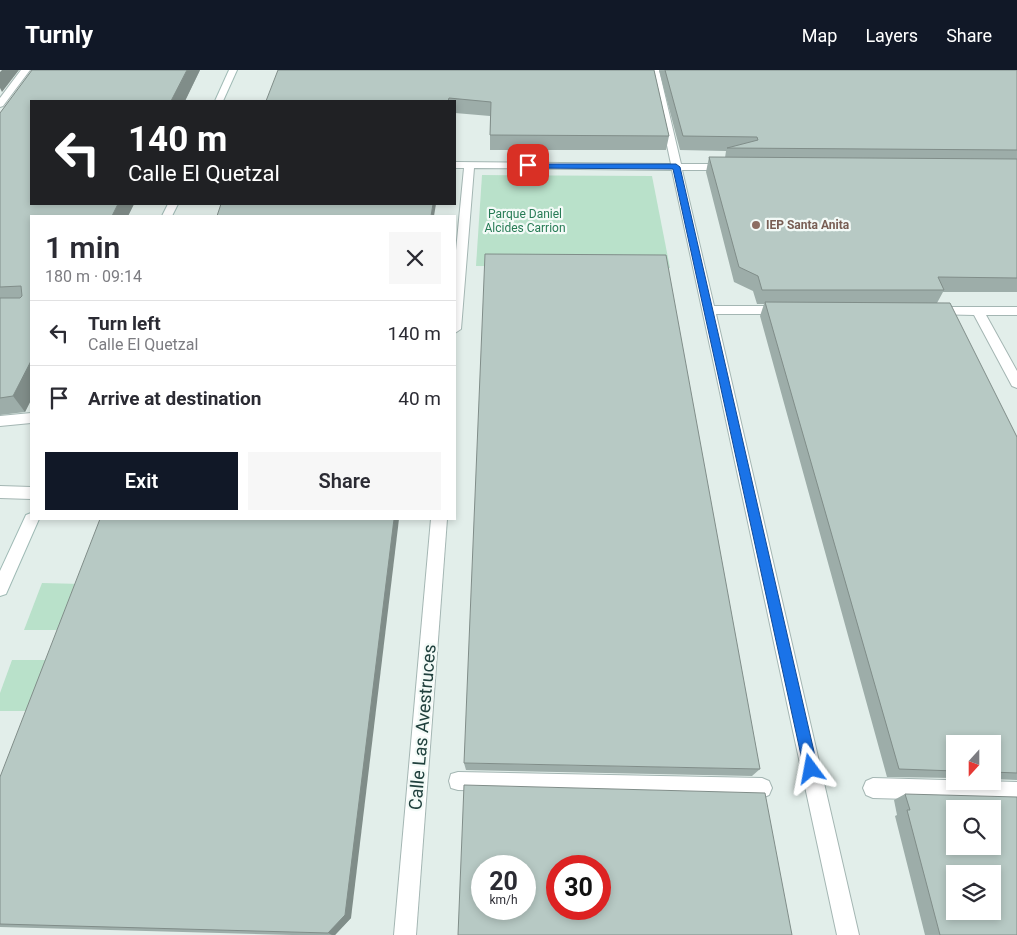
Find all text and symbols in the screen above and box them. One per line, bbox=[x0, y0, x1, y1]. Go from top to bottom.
text: Turnly bbox=[25, 21, 93, 49]
text: Map bbox=[802, 25, 837, 46]
text: Layers bbox=[865, 25, 918, 46]
text: Share bbox=[946, 25, 992, 46]
text: 140 m bbox=[128, 119, 227, 160]
icon: left bbox=[45, 120, 110, 185]
pin bbox=[507, 144, 549, 186]
icon: arrive bbox=[514, 151, 542, 179]
text: Calle El Quetzal bbox=[128, 161, 280, 186]
park label: Parque Daniel Alcides Carrion bbox=[484, 207, 566, 235]
place label: IEP Santa Anita bbox=[766, 218, 850, 232]
marker: IEP Santa Anita bbox=[750, 219, 762, 231]
text: 1 min bbox=[45, 230, 120, 265]
button: close bbox=[389, 232, 441, 284]
text: 180 m · 09:14 bbox=[45, 267, 142, 286]
text: Turn left bbox=[88, 312, 161, 335]
icon: left bbox=[45, 319, 73, 347]
text: 140 m bbox=[388, 322, 441, 345]
text: Calle El Quetzal bbox=[88, 335, 198, 354]
icon: arrive bbox=[45, 384, 73, 412]
text: Arrive at destination bbox=[88, 387, 261, 410]
text: 40 m bbox=[398, 387, 441, 410]
button: Exit bbox=[45, 452, 238, 510]
button: Share bbox=[248, 452, 441, 510]
street label: Calle Las Avestruces bbox=[404, 643, 440, 811]
north arrow bbox=[946, 735, 1001, 790]
map controls bbox=[946, 735, 1001, 920]
position arrow bbox=[784, 742, 836, 794]
button: search bbox=[946, 800, 1001, 855]
speed limit sign: 30 bbox=[546, 855, 611, 920]
button: layers bbox=[946, 865, 1001, 920]
text: 20 bbox=[489, 867, 518, 896]
text: km/h bbox=[489, 893, 518, 907]

